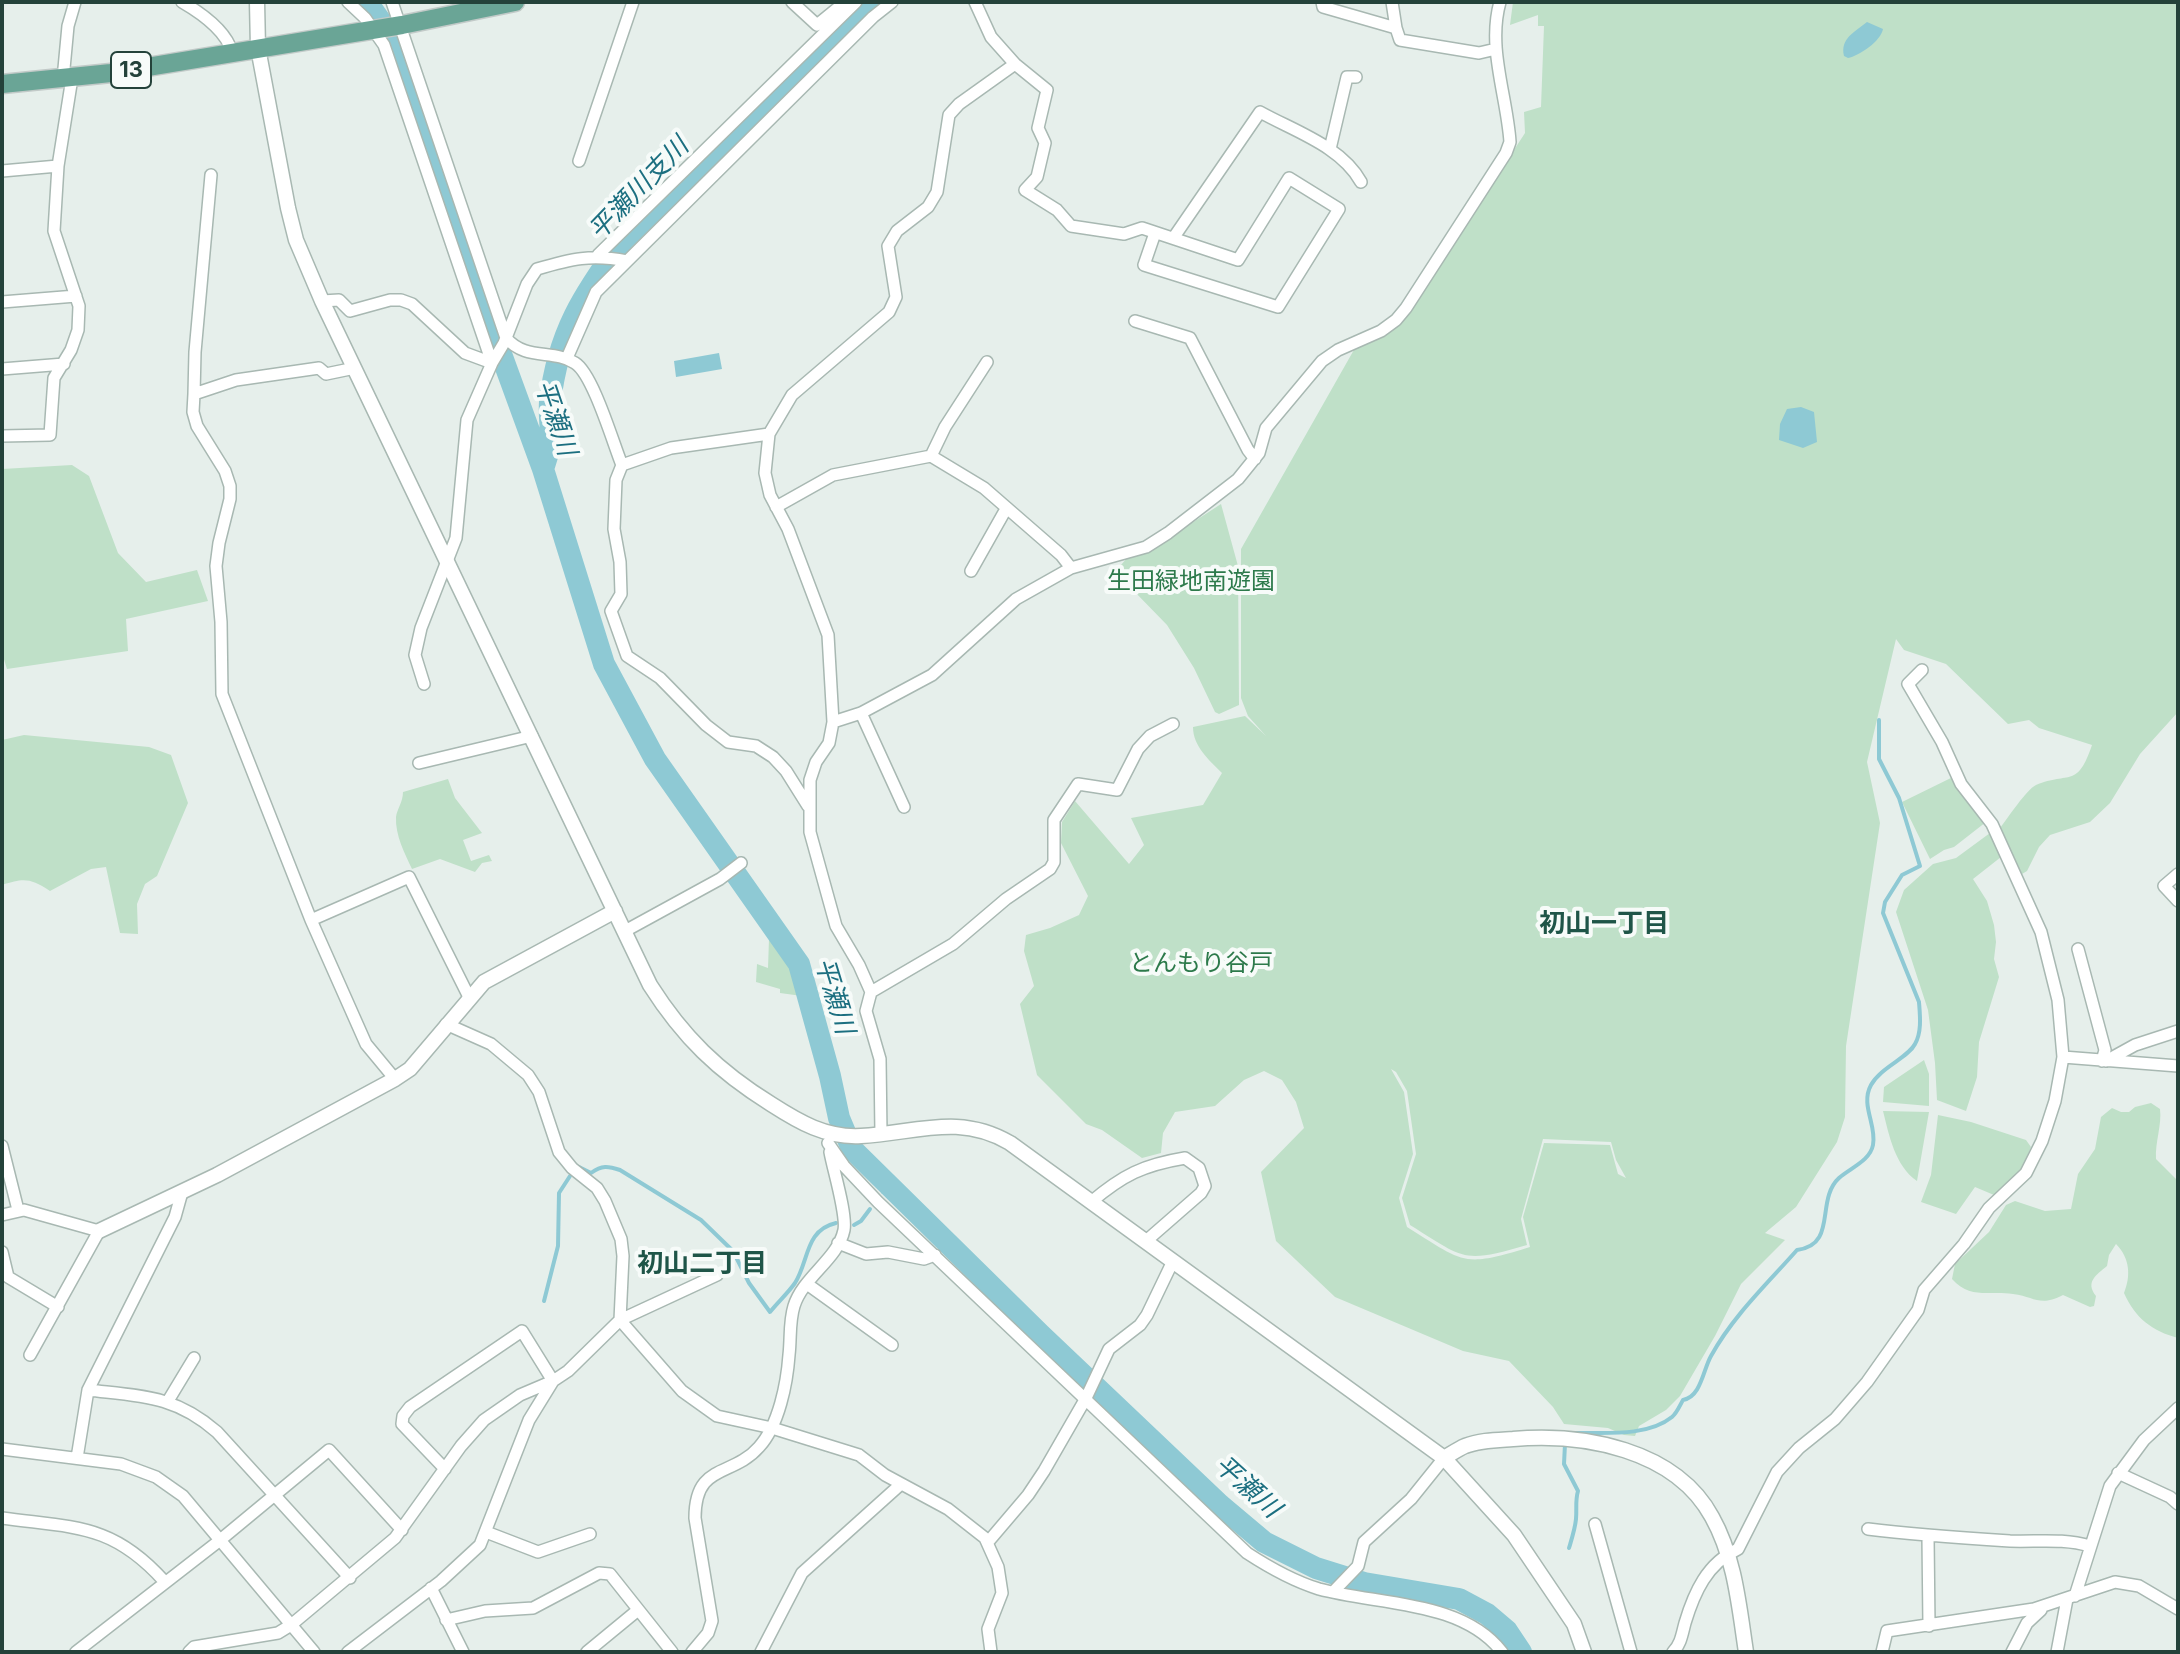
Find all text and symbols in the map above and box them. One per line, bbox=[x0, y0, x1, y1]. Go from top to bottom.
road number: 13 bbox=[111, 52, 151, 88]
water label: 平瀬川支川 bbox=[583, 131, 695, 247]
water label: 平瀬川 bbox=[528, 376, 582, 460]
park label: 生田緑地南遊園 bbox=[1107, 568, 1275, 596]
district label: 初山一丁目 bbox=[1539, 908, 1669, 940]
park label: とんもり谷戸 bbox=[1129, 950, 1273, 978]
water label: 平瀬川 bbox=[808, 954, 860, 1038]
district label: 初山二丁目 bbox=[637, 1248, 767, 1280]
water label: 平瀬川 bbox=[1208, 1449, 1286, 1525]

